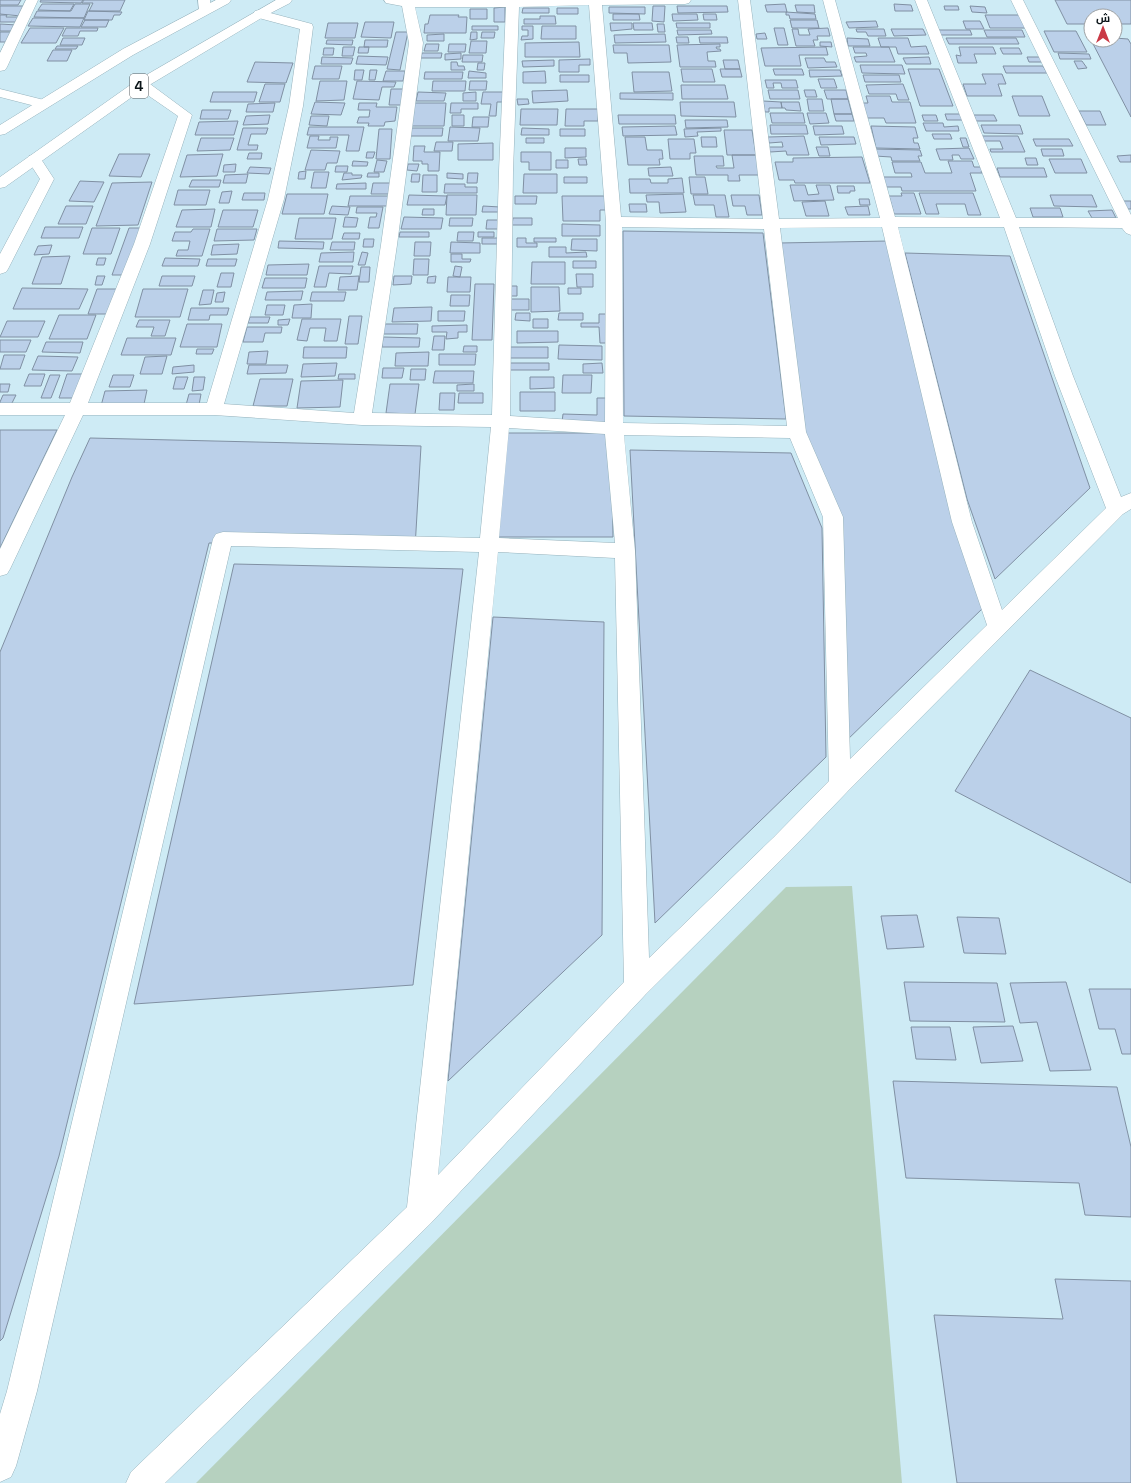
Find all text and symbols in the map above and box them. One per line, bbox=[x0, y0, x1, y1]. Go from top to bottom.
north arrow bbox=[1083, 8, 1123, 48]
text: ش bbox=[1096, 11, 1110, 25]
road number: 4 bbox=[130, 74, 148, 98]

